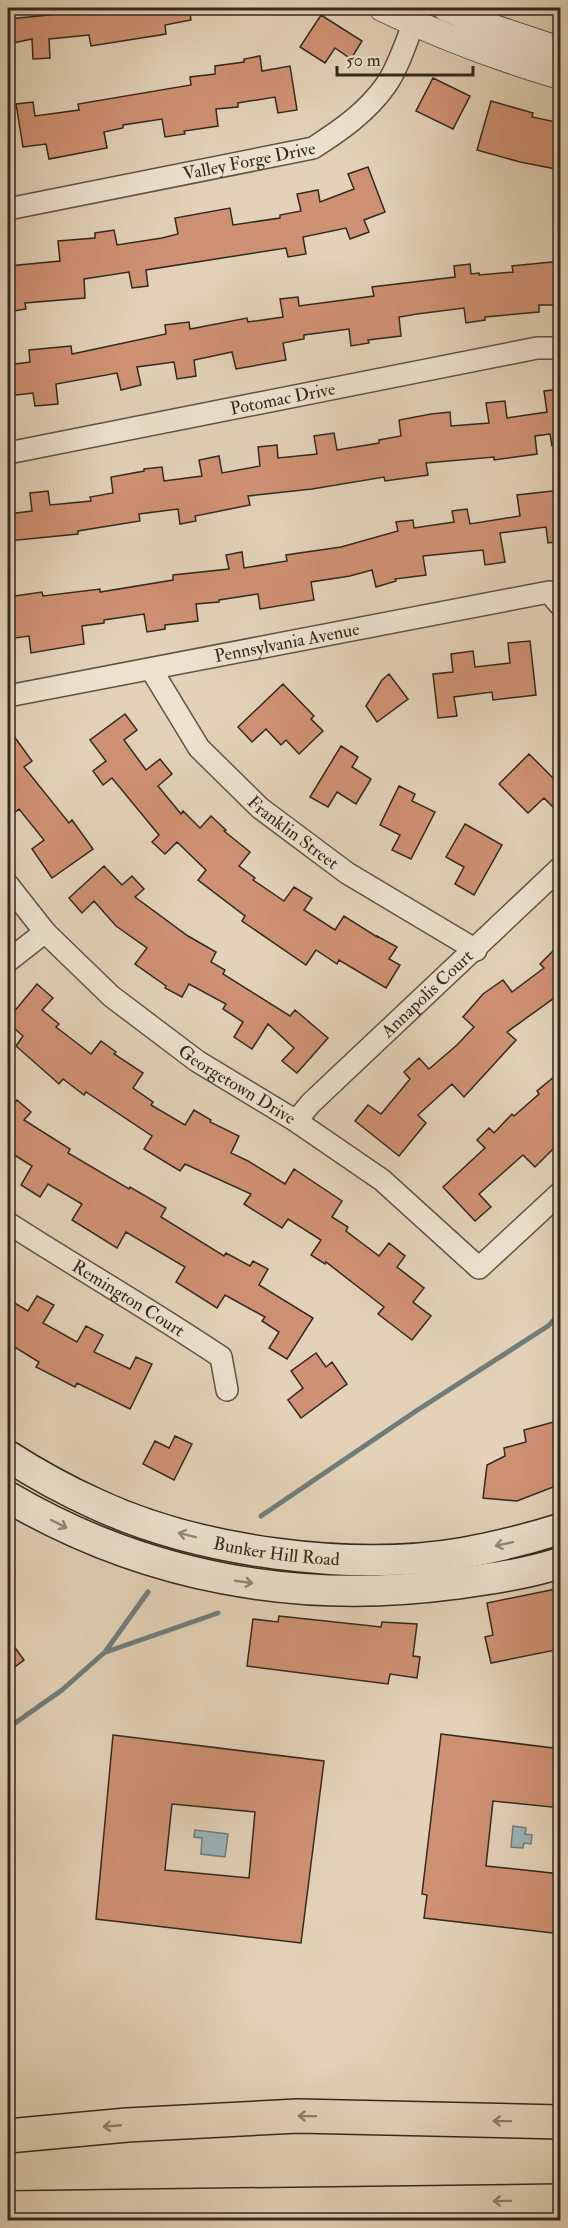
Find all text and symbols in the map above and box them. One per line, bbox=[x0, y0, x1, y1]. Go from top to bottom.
scale bar bbox=[337, 39, 474, 77]
text: 50 m bbox=[346, 49, 381, 72]
street label: Valley Forge Drive bbox=[181, 136, 318, 185]
street label: Potomac Drive bbox=[228, 377, 338, 420]
street label: Pennsylvania Avenue bbox=[212, 617, 362, 668]
street label: Franklin Street bbox=[242, 790, 343, 874]
street label: Annapolis Court bbox=[375, 944, 478, 1043]
street label: Georgetown Drive bbox=[174, 1039, 300, 1130]
street label: Remington Court bbox=[68, 1254, 189, 1342]
one-way arrow bbox=[50, 1519, 68, 1531]
one-way arrow bbox=[177, 1528, 196, 1540]
street label: Bunker Hill Road bbox=[211, 1531, 340, 1571]
one-way arrow bbox=[495, 1539, 514, 1551]
one-way arrow bbox=[234, 1577, 254, 1588]
one-way arrow bbox=[298, 2110, 318, 2122]
one-way arrow bbox=[493, 2116, 513, 2127]
one-way arrow bbox=[103, 2121, 123, 2132]
one-way arrow bbox=[493, 2196, 513, 2207]

